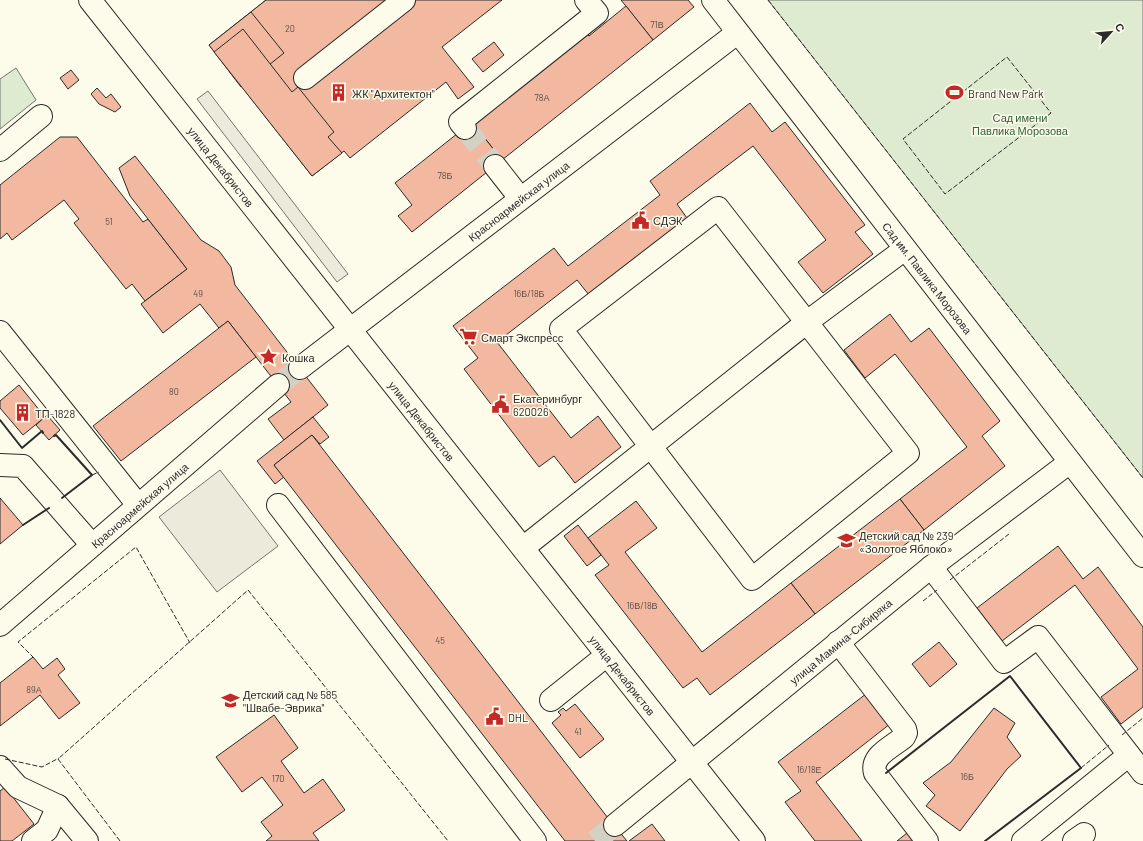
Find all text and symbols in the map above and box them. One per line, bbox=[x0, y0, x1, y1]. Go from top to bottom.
north arrow bbox=[1091, 12, 1131, 52]
house number: 71В bbox=[650, 19, 664, 30]
text: С bbox=[1113, 21, 1128, 34]
house number: 20 bbox=[285, 23, 295, 34]
building icon: ЖК "Архитектон" bbox=[329, 83, 349, 103]
sports icon: Brand New Park bbox=[945, 83, 965, 103]
place label: ЖК "Архитектон" bbox=[352, 87, 435, 100]
place label: Brand New Park bbox=[968, 87, 1044, 100]
house number: 78А bbox=[535, 92, 549, 103]
park label: Сад имени Павлика Морозова bbox=[972, 111, 1069, 137]
street label: улица Декабристов bbox=[186, 124, 257, 209]
street label: Красноармейская улица bbox=[465, 157, 572, 243]
house number: 78Б bbox=[438, 170, 453, 181]
public building icon: СДЭК bbox=[630, 210, 650, 230]
place label: СДЭК bbox=[653, 214, 683, 227]
house number: 51 bbox=[105, 216, 113, 227]
street label: Сад им. Павлика Морозова bbox=[880, 219, 976, 337]
house number: 49 bbox=[193, 288, 203, 299]
house number: 16Б/18Б bbox=[513, 288, 545, 299]
supermarket icon: Смарт Экспресс bbox=[458, 327, 478, 347]
place label: Смарт Экспресс bbox=[481, 331, 564, 344]
place icon: Кошка bbox=[259, 347, 279, 367]
place label: Кошка bbox=[282, 351, 315, 364]
street label: улица Декабристов bbox=[387, 378, 458, 463]
house number: 80 bbox=[169, 386, 179, 397]
place label: Екатеринбург 620026 bbox=[513, 392, 582, 418]
public building icon: Екатеринбург 620026 bbox=[490, 394, 510, 414]
building icon: ТП-1828 bbox=[12, 403, 32, 423]
place label: ТП-1828 bbox=[35, 407, 75, 420]
street label: Красноармейская улица bbox=[88, 459, 191, 550]
place label: Детский сад № 239 «Золотое Яблоко» bbox=[859, 529, 954, 555]
school or university icon: Детский сад № 239 «Золотое Яблоко» bbox=[836, 531, 856, 551]
street label: улица Мамина-Сибиряка bbox=[787, 595, 895, 686]
house number: 16В/18В bbox=[626, 600, 658, 611]
street label: улица Декабристов bbox=[587, 632, 659, 718]
house number: 45 bbox=[435, 635, 445, 646]
house number: 89А bbox=[26, 684, 42, 695]
place label: Детский сад № 585 "Швабе-Эврика" bbox=[243, 688, 338, 714]
school or university icon: Детский сад № 585 "Швабе-Эврика" bbox=[220, 690, 240, 710]
public building icon: DHL bbox=[485, 707, 505, 727]
place label: DHL bbox=[508, 711, 528, 724]
house number: 41 bbox=[574, 726, 582, 737]
house number: 16/18Е bbox=[796, 764, 822, 775]
house number: 16Б bbox=[960, 771, 974, 782]
house number: 170 bbox=[272, 773, 284, 784]

